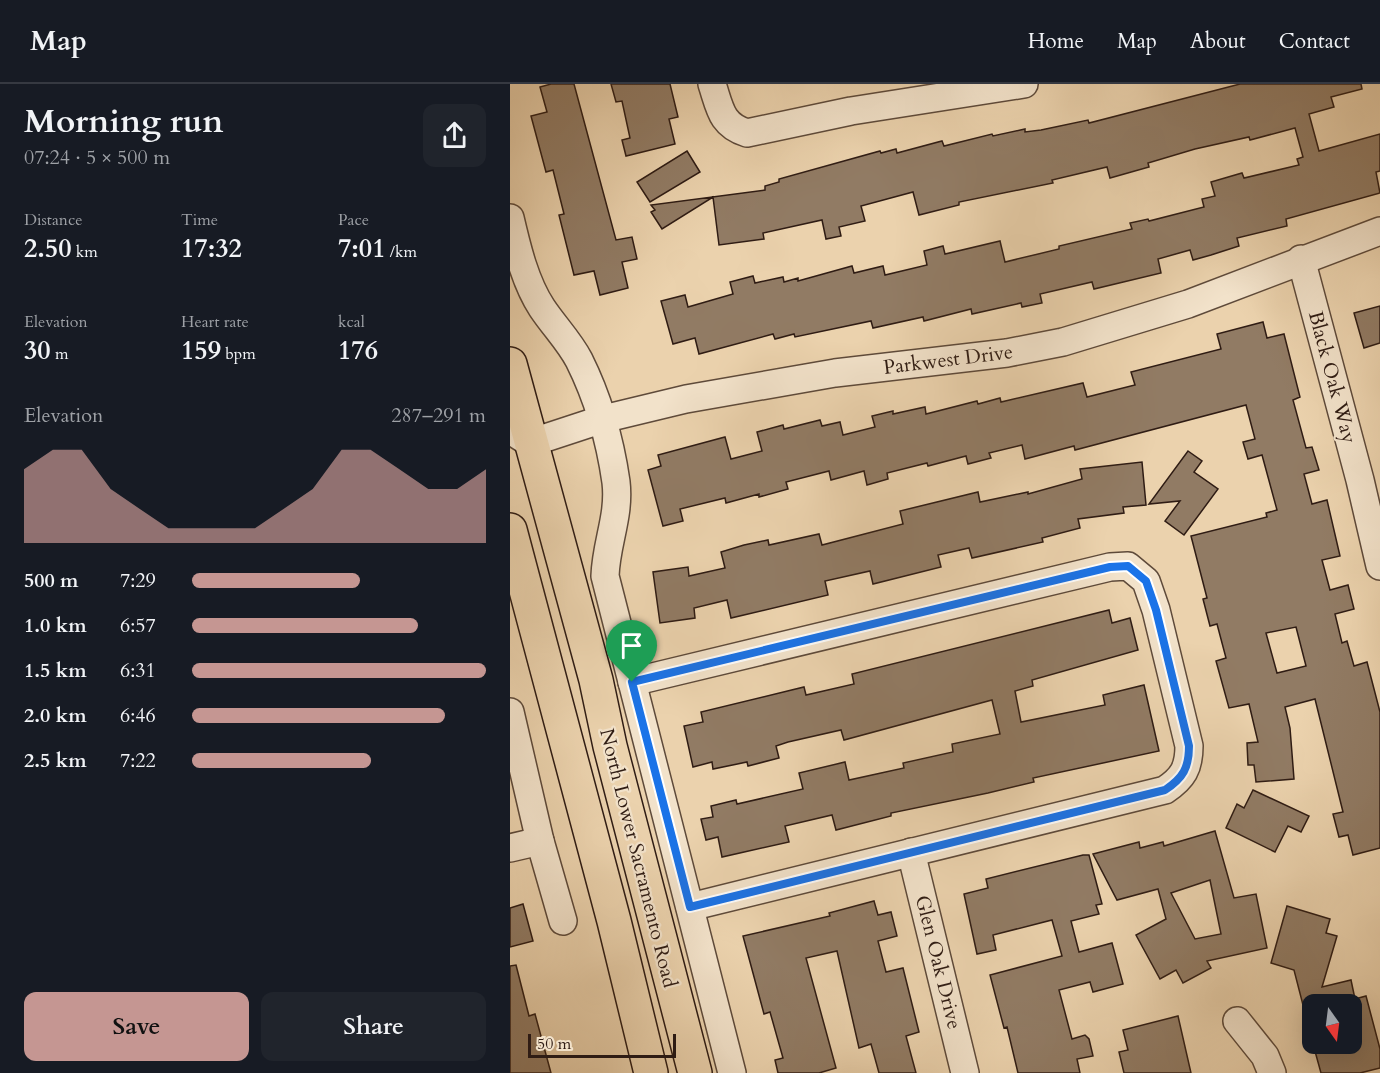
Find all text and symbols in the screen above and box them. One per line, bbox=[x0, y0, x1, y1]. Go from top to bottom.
text: Map bbox=[30, 22, 87, 60]
text: Home bbox=[1028, 27, 1084, 56]
text: Map bbox=[1117, 27, 1157, 56]
text: About bbox=[1190, 27, 1246, 56]
text: Contact bbox=[1279, 27, 1350, 56]
text: Morning run bbox=[24, 99, 224, 144]
button: share bbox=[423, 104, 486, 167]
text: 07:24 · 5 × 500 m bbox=[24, 144, 170, 171]
text: Distance bbox=[24, 209, 82, 231]
text: Time bbox=[181, 209, 218, 231]
text: Pace bbox=[338, 209, 369, 231]
text: 2.50 bbox=[24, 231, 72, 266]
text: 17:32 bbox=[181, 231, 242, 266]
text: 7:01 bbox=[338, 231, 386, 266]
text: km bbox=[72, 241, 98, 263]
text: /km bbox=[386, 241, 417, 263]
street label: Black Oak Way bbox=[1302, 308, 1363, 447]
text: Elevation bbox=[24, 311, 88, 333]
text: Heart rate bbox=[181, 311, 249, 333]
text: kcal bbox=[338, 311, 365, 333]
text: 30 bbox=[24, 333, 51, 368]
text: 159 bbox=[181, 333, 221, 368]
text: 176 bbox=[338, 333, 378, 368]
street label: Parkwest Drive bbox=[882, 338, 1014, 381]
text: m bbox=[51, 343, 68, 365]
text: bpm bbox=[221, 343, 256, 365]
text: Elevation bbox=[24, 402, 103, 429]
text: 287–291 m bbox=[391, 402, 486, 429]
text: 500 m bbox=[24, 567, 79, 594]
text: 7:29 bbox=[120, 567, 156, 594]
text: 1.0 km bbox=[24, 612, 87, 639]
text: 6:57 bbox=[120, 612, 156, 639]
pin bbox=[606, 620, 657, 682]
icon: arrive bbox=[615, 629, 648, 662]
text: 1.5 km bbox=[24, 657, 87, 684]
text: 6:31 bbox=[120, 657, 156, 684]
text: 2.0 km bbox=[24, 702, 87, 729]
text: 6:46 bbox=[120, 702, 156, 729]
street label: North Lower Sacramento Road bbox=[593, 726, 684, 991]
text: 2.5 km bbox=[24, 747, 87, 774]
text: 7:22 bbox=[120, 747, 156, 774]
street label: Glen Oak Drive bbox=[909, 892, 968, 1032]
button: Save bbox=[24, 992, 249, 1061]
button: Share bbox=[261, 992, 486, 1061]
north arrow bbox=[1302, 994, 1362, 1054]
map controls bbox=[1302, 994, 1362, 1054]
scale bar bbox=[528, 1031, 676, 1058]
text: 50 m bbox=[537, 1033, 571, 1055]

